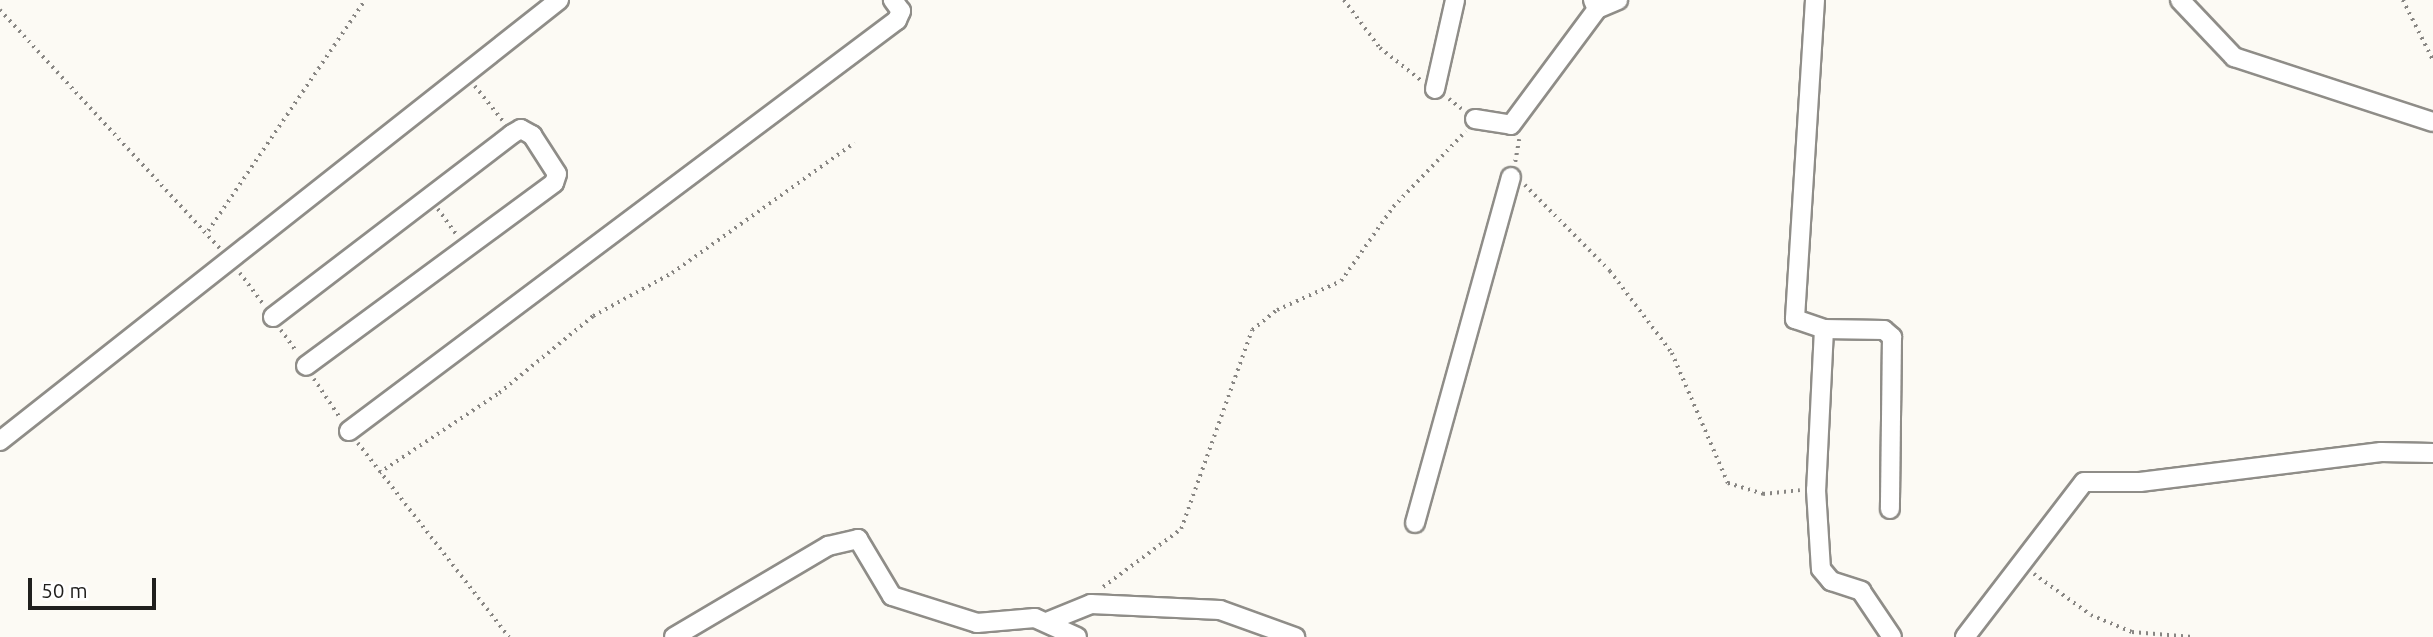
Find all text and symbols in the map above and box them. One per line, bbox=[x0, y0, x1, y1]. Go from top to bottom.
scale bar bbox=[32, 564, 159, 608]
text: 50 m bbox=[41, 578, 88, 602]

